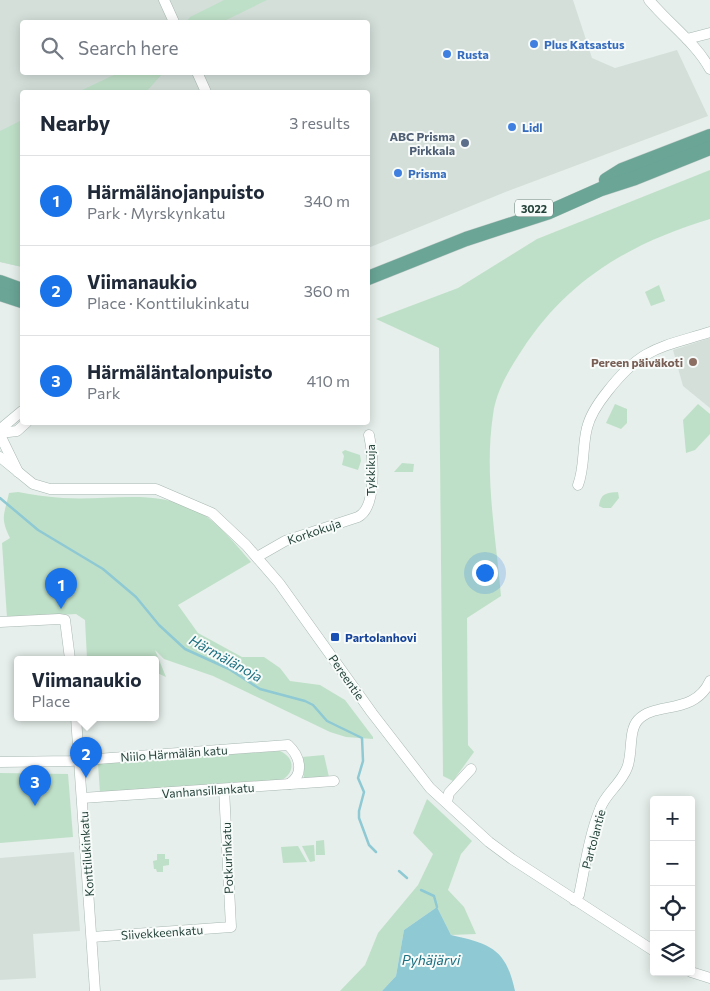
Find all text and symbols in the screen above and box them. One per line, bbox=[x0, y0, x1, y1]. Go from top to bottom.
search box bbox=[20, 20, 370, 75]
icon: search bbox=[38, 34, 66, 62]
text: Search here bbox=[78, 36, 178, 59]
place label: Plus Katsastus bbox=[544, 37, 625, 51]
marker: Plus Katsastus bbox=[528, 38, 540, 50]
place label: Rusta bbox=[457, 47, 489, 61]
marker: Rusta bbox=[441, 48, 453, 60]
text: Nearby bbox=[40, 110, 110, 135]
text: 3 results bbox=[289, 113, 350, 132]
place label: Lidl bbox=[522, 120, 543, 134]
marker: Lidl bbox=[506, 121, 518, 133]
place label: ABC Prisma Pirkkala bbox=[389, 129, 455, 157]
marker: ABC Prisma Pirkkala bbox=[459, 137, 471, 149]
place label: Prisma bbox=[408, 166, 446, 180]
marker: Prisma bbox=[392, 167, 404, 179]
text: Härmälänojanpuisto bbox=[87, 180, 265, 203]
text: 1 bbox=[52, 191, 60, 210]
text: 340 m bbox=[304, 191, 350, 210]
road number: 3022 bbox=[515, 200, 553, 217]
text: Park · Myrskynkatu bbox=[87, 203, 226, 222]
text: Viimanaukio bbox=[87, 270, 197, 293]
text: 2 bbox=[51, 281, 61, 300]
text: 360 m bbox=[304, 281, 350, 300]
text: Place · Konttilukinkatu bbox=[87, 293, 249, 312]
place label: Pereen päiväkoti bbox=[591, 355, 683, 369]
marker: Pereen päiväkoti bbox=[687, 356, 699, 368]
text: Härmäläntalonpuisto bbox=[87, 360, 273, 383]
text: 3 bbox=[51, 371, 61, 390]
text: 410 m bbox=[307, 371, 350, 390]
text: Park bbox=[87, 383, 120, 402]
street label: Tykkikuja bbox=[363, 444, 377, 496]
street label: Korkokuja bbox=[285, 515, 343, 547]
your location bbox=[472, 560, 498, 586]
pin: 1 bbox=[45, 568, 77, 609]
place label: Partolanhovi bbox=[345, 630, 417, 644]
water label: Härmälänoja bbox=[186, 631, 266, 685]
marker: Partolanhovi bbox=[329, 631, 341, 643]
street label: Pereentie bbox=[326, 652, 368, 702]
popup bbox=[14, 656, 159, 721]
text: Viimanaukio bbox=[31, 668, 142, 691]
text: Place bbox=[31, 691, 70, 710]
pin: 2 bbox=[70, 737, 102, 778]
street label: Niilo Härmälän katu bbox=[120, 742, 228, 764]
pin: 3 bbox=[19, 765, 51, 806]
street label: Vanhansillankatu bbox=[161, 780, 255, 800]
map controls bbox=[650, 796, 695, 976]
button: + bbox=[650, 796, 695, 841]
street label: Partolantie bbox=[578, 808, 608, 870]
street label: Konttilukinkatu bbox=[76, 811, 96, 897]
street label: Potkurinkatu bbox=[219, 822, 235, 894]
button: − bbox=[650, 841, 695, 886]
button: locate bbox=[650, 886, 695, 931]
street label: Siivekkeenkatu bbox=[121, 922, 203, 942]
button: layers bbox=[650, 931, 695, 976]
water label: Pyhäjärvi bbox=[402, 951, 461, 968]

